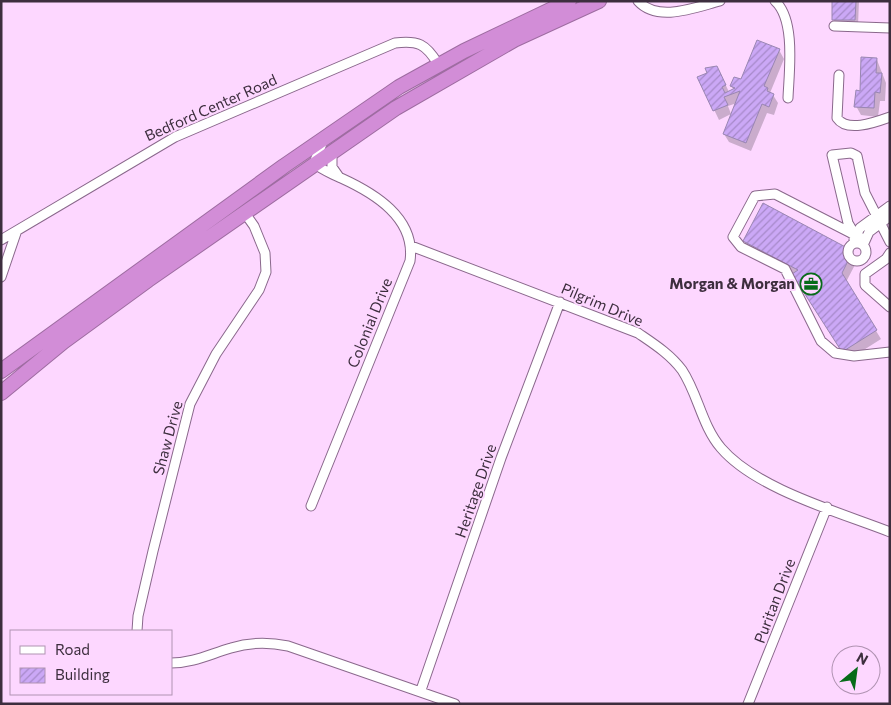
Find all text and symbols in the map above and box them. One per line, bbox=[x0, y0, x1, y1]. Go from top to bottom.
street label: Bedford Center Road bbox=[142, 70, 279, 144]
office icon: Morgan & Morgan bbox=[799, 272, 823, 296]
place label: Morgan & Morgan bbox=[669, 274, 795, 292]
street label: Colonial Drive bbox=[343, 275, 395, 370]
street label: Pilgrim Drive bbox=[559, 279, 646, 329]
street label: Shaw Drive bbox=[148, 399, 186, 477]
street label: Heritage Drive bbox=[451, 441, 500, 540]
street label: Puritan Drive bbox=[750, 556, 799, 646]
legend bbox=[10, 630, 172, 695]
text: Road bbox=[55, 640, 90, 658]
north arrow bbox=[831, 645, 881, 695]
text: N bbox=[854, 648, 871, 668]
text: Building bbox=[55, 665, 110, 683]

